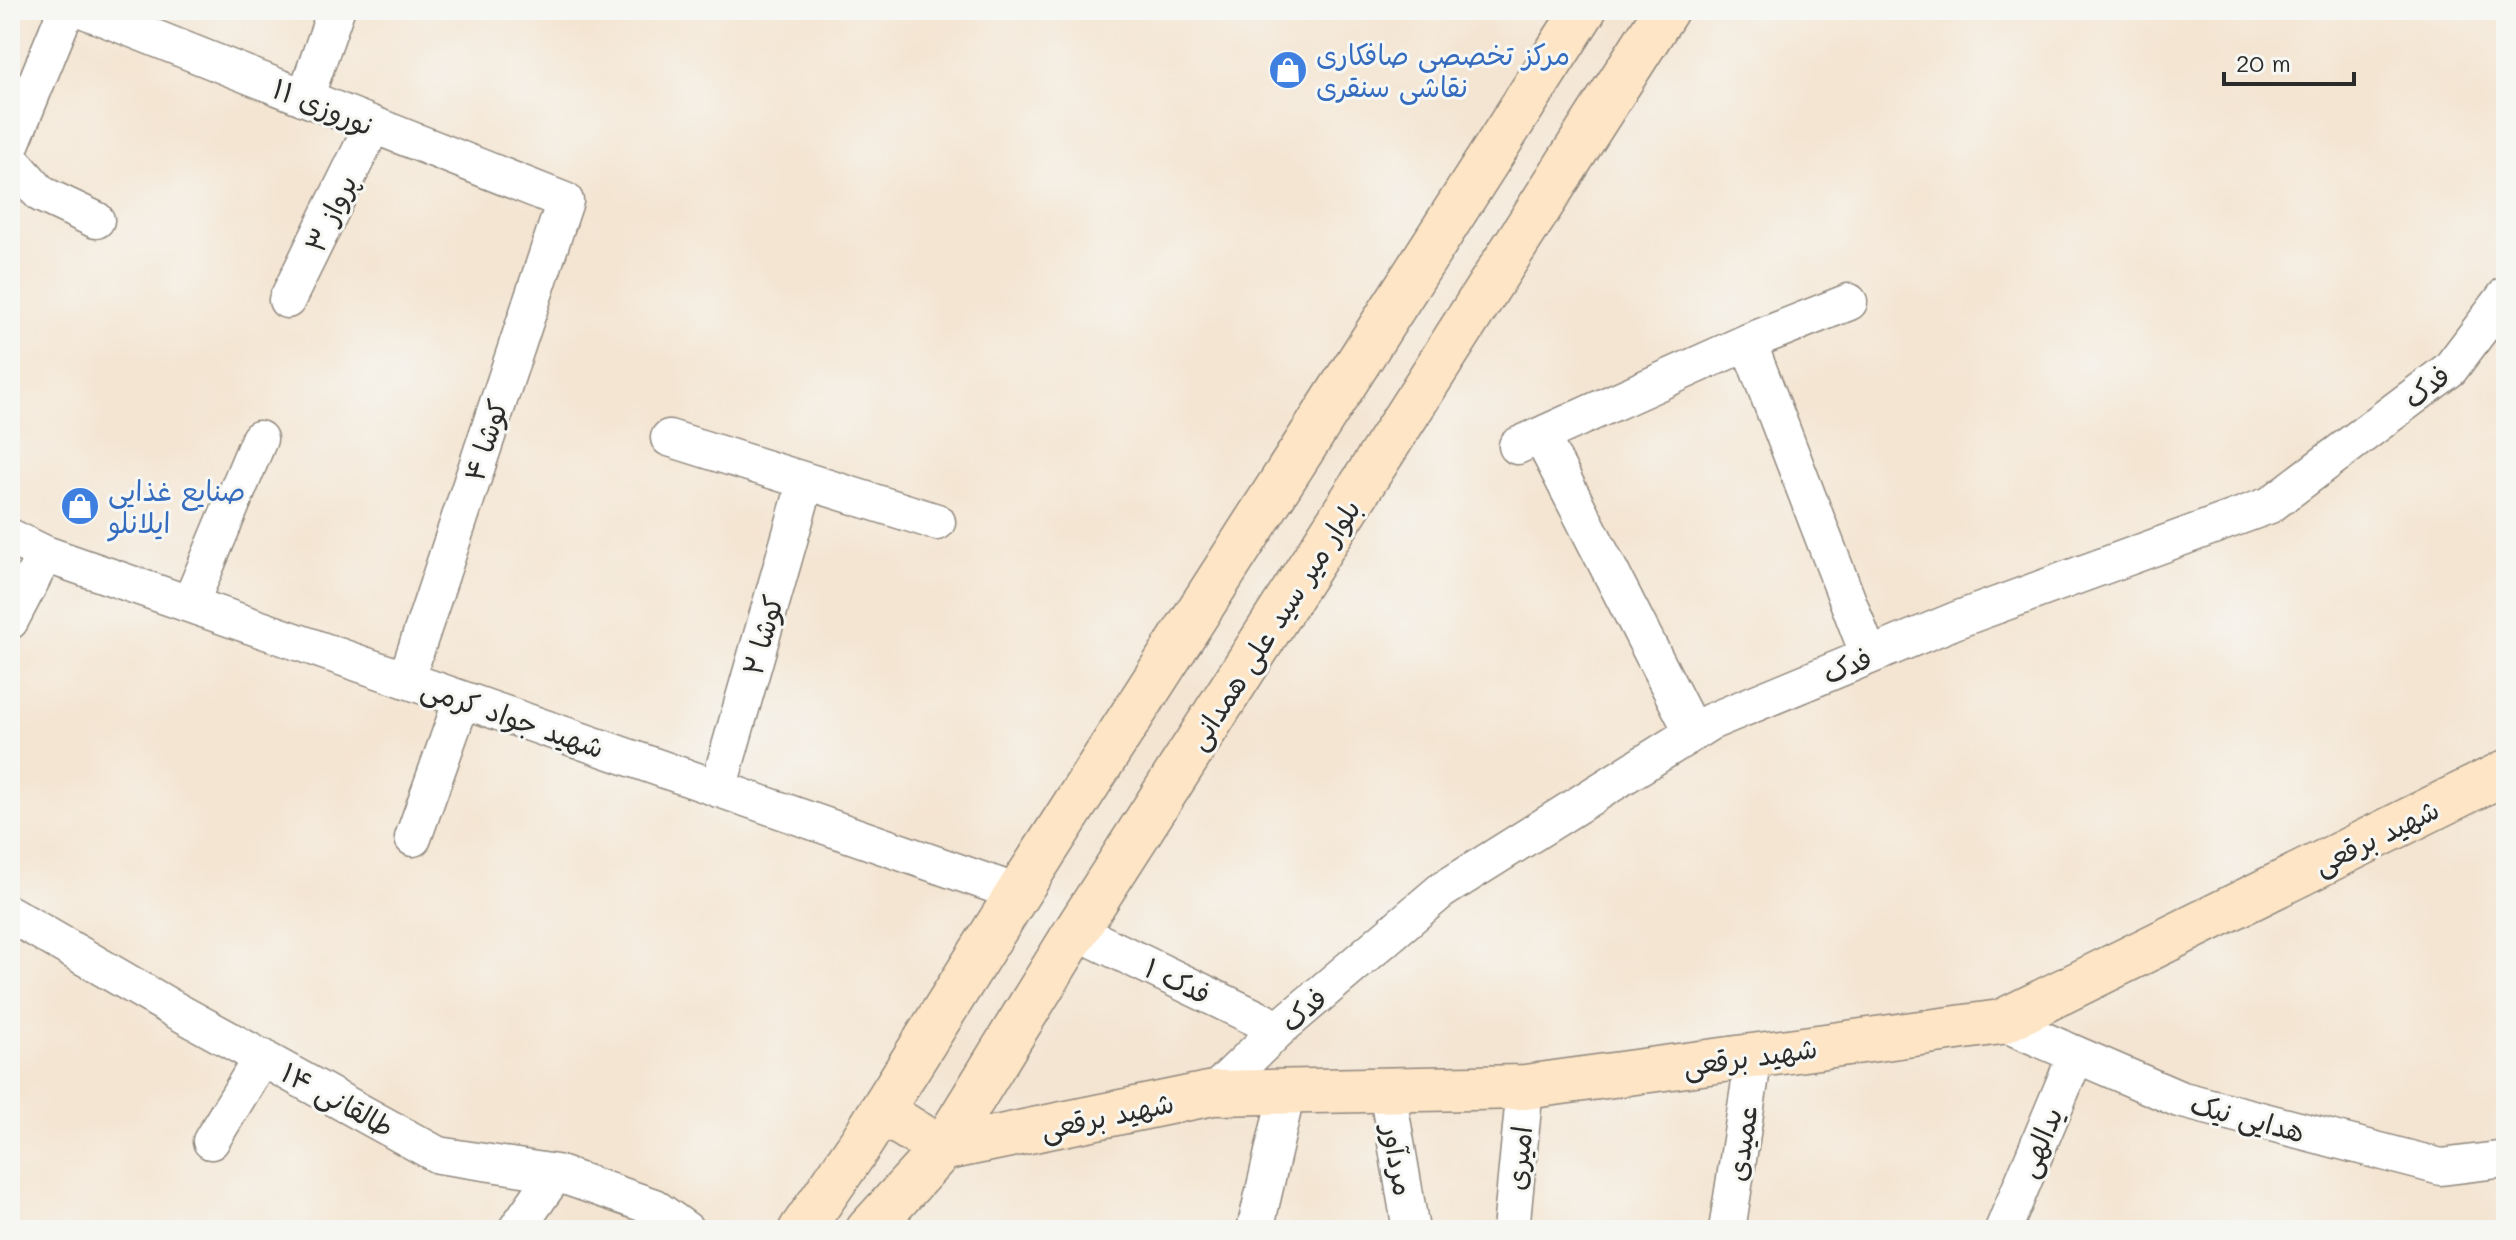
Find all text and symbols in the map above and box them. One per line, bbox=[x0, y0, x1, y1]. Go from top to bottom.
place label: مرکز تخصصی صافکاری نقاشی سنقری bbox=[1316, 36, 1570, 105]
scale bar bbox=[2224, 36, 2354, 86]
text: 20 m bbox=[2236, 47, 2291, 78]
shop icon: مرکز تخصصی صافکاری نقاشی سنقری bbox=[1267, 49, 1309, 91]
street label: نوروزی ۱۱ bbox=[268, 69, 380, 143]
street label: پرواز ۳ bbox=[296, 168, 366, 259]
street label: فدک bbox=[2395, 356, 2457, 416]
street label: کوشا ۴ bbox=[455, 395, 515, 485]
place label: صنایع غذایی ایلانلو bbox=[107, 472, 245, 542]
shop icon: صنایع غذایی ایلانلو bbox=[59, 485, 101, 527]
street label: بلوار میر سید علی همدانی bbox=[1178, 492, 1368, 757]
street label: کوشا ۲ bbox=[733, 591, 791, 679]
street label: فدک bbox=[1817, 639, 1877, 691]
street label: شهید جواد کرمی bbox=[417, 669, 609, 766]
street label: شهید برقعی bbox=[2307, 790, 2445, 883]
street label: فدک ۱ bbox=[1139, 949, 1217, 1011]
street label: فدک bbox=[1272, 979, 1334, 1039]
street label: شهید برقعی bbox=[1681, 1029, 1820, 1084]
street label: طالقانی ۱۴ bbox=[275, 1053, 401, 1146]
street label: شهید برقعی bbox=[1037, 1083, 1177, 1148]
street label: هدایی نیک bbox=[2187, 1084, 2309, 1150]
street label: عمیدی bbox=[1717, 1102, 1765, 1184]
street label: یدالهی bbox=[2008, 1102, 2071, 1183]
street label: مردآور bbox=[1375, 1119, 1423, 1199]
street label: امیری bbox=[1497, 1124, 1539, 1192]

